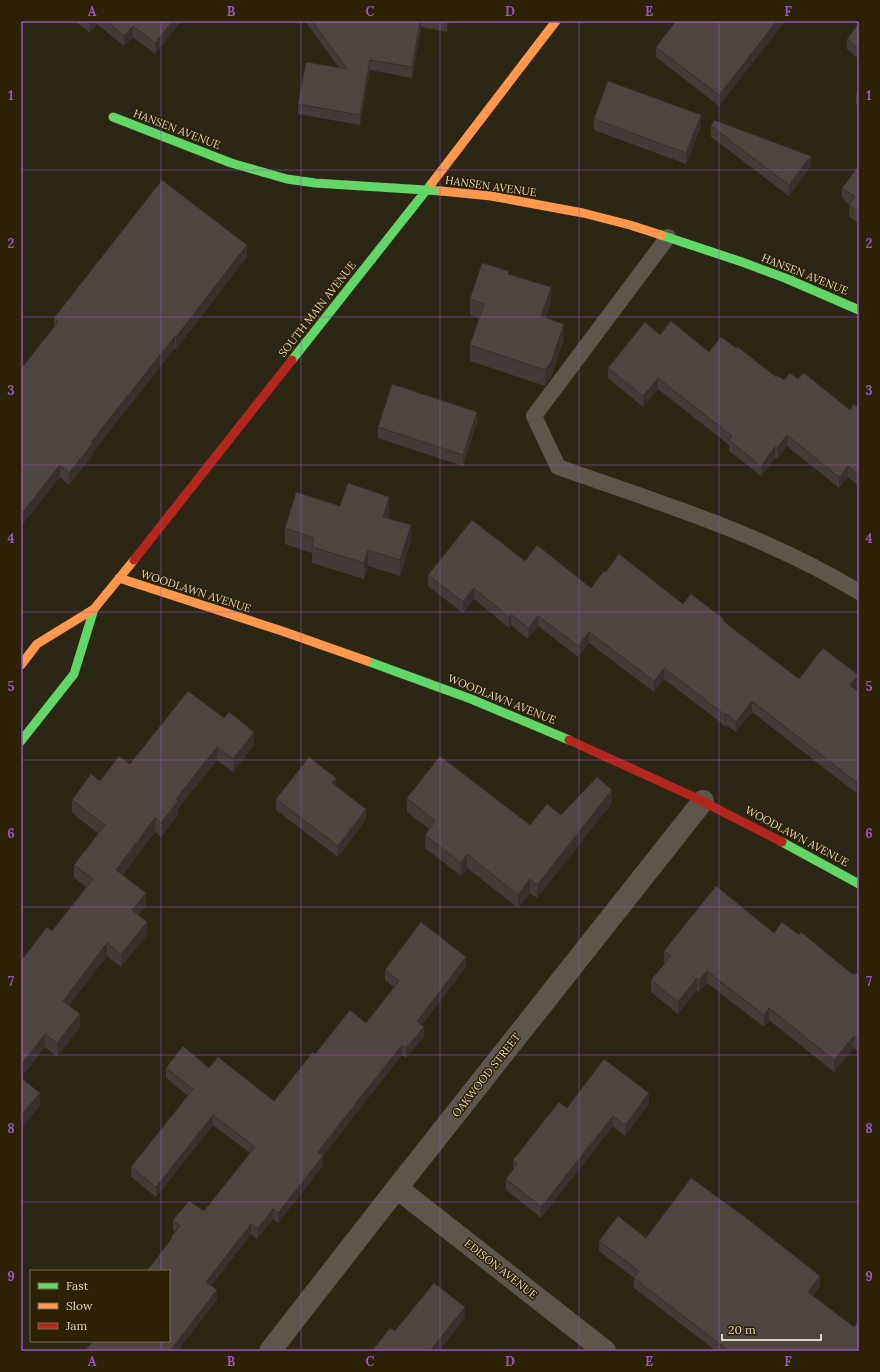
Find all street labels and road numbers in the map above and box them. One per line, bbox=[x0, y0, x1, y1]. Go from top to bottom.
street label: HANSEN AVENUE bbox=[131, 106, 223, 152]
street label: HANSEN AVENUE bbox=[444, 173, 538, 199]
street label: HANSEN AVENUE bbox=[760, 250, 850, 298]
street label: SOUTH MAIN AVENUE bbox=[275, 258, 359, 360]
street label: WOODLAWN AVENUE bbox=[139, 567, 253, 616]
street label: WOODLAWN AVENUE bbox=[446, 671, 558, 727]
street label: WOODLAWN AVENUE bbox=[743, 803, 851, 869]
street label: OAKWOOD STREET bbox=[449, 1030, 523, 1120]
street label: EDISON AVENUE bbox=[462, 1236, 540, 1302]

